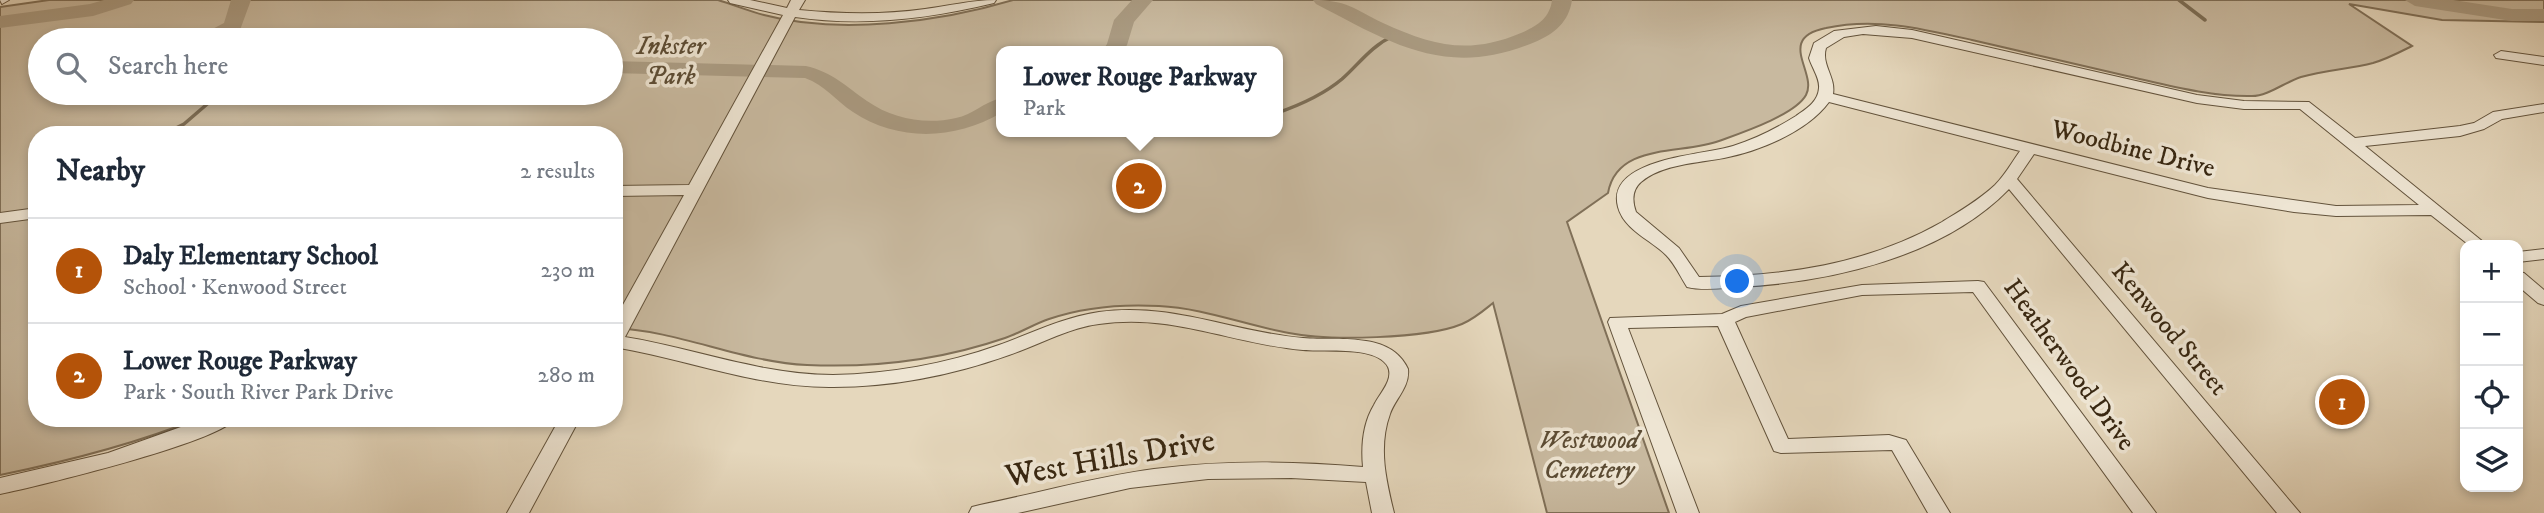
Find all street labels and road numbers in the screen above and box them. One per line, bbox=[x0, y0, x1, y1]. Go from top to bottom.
street label: Woodbine Drive bbox=[2047, 112, 2218, 185]
street label: Kenwood Street bbox=[2104, 256, 2234, 402]
street label: Heatherwood Drive bbox=[1996, 273, 2142, 457]
street label: West Hills Drive bbox=[1001, 421, 1218, 497]

